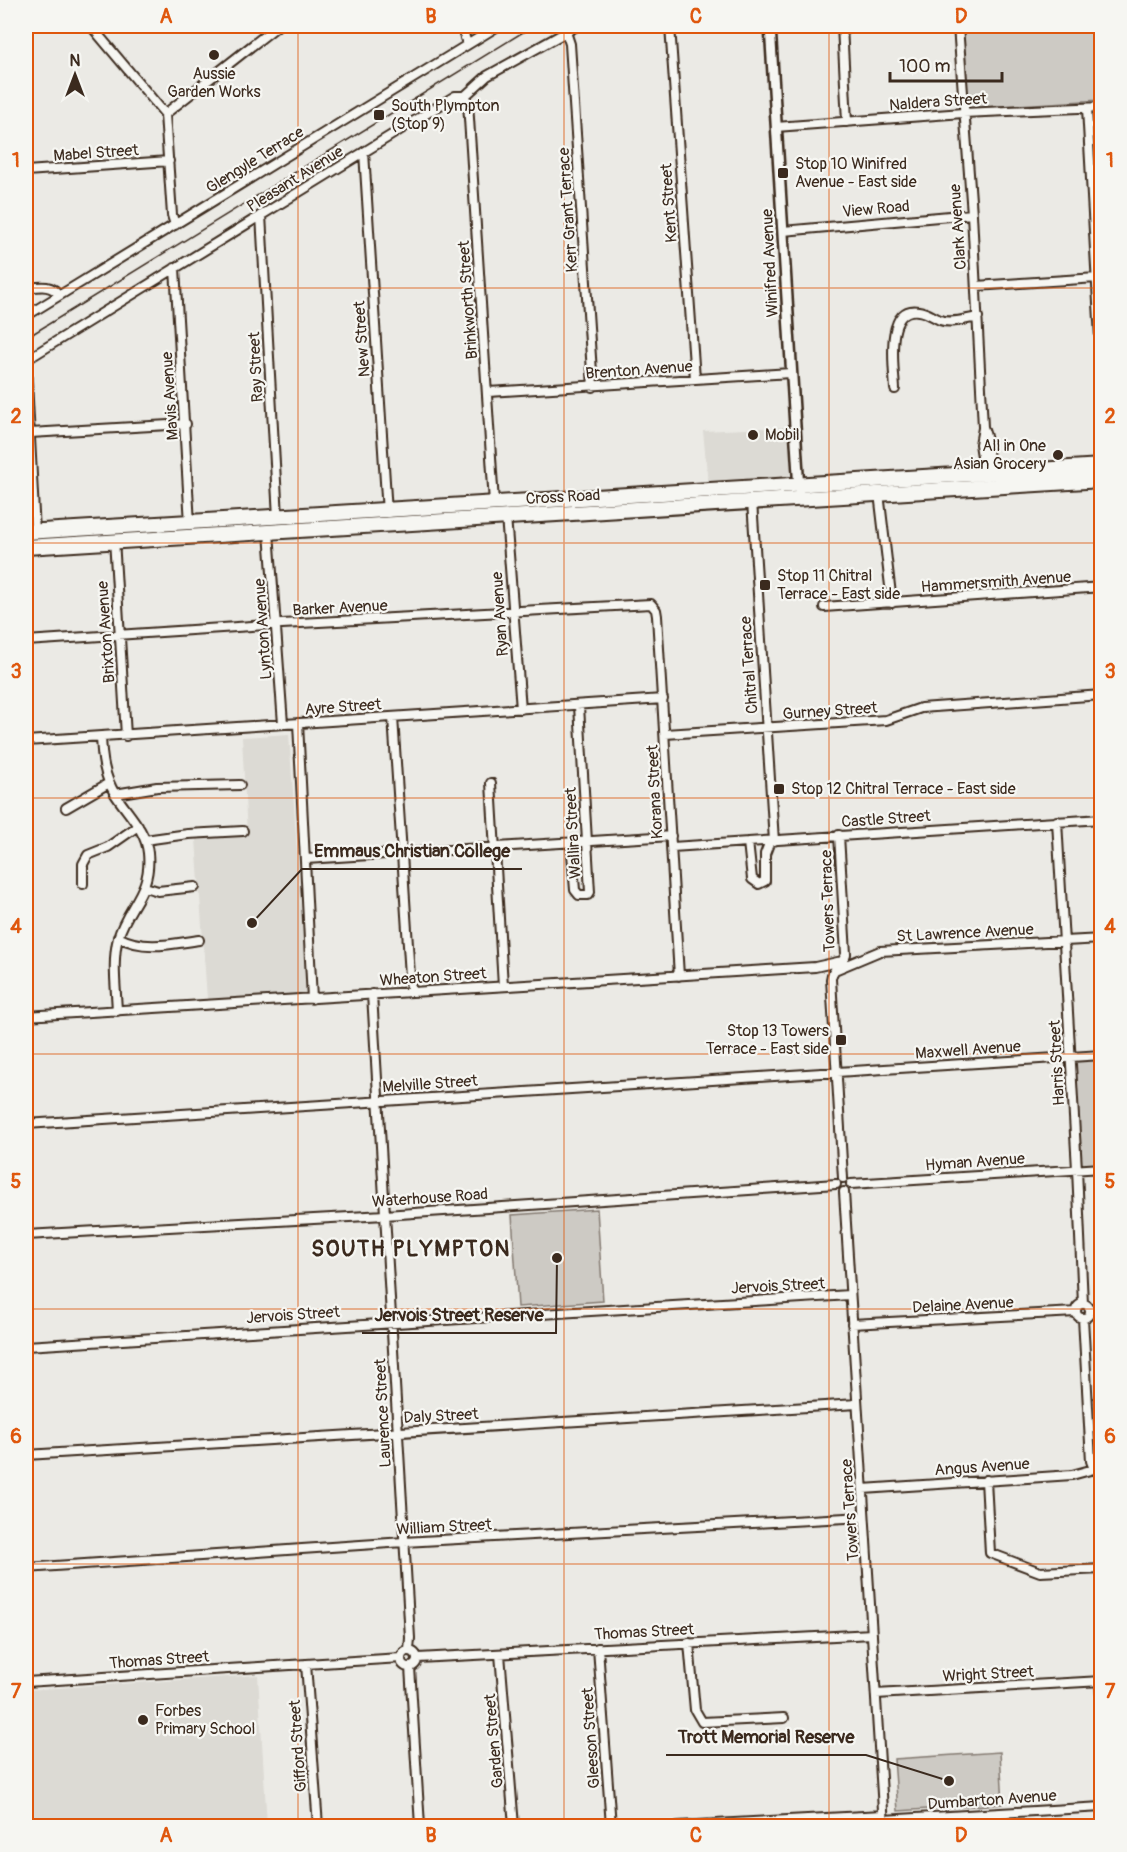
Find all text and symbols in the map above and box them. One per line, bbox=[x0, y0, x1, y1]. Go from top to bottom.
text: A bbox=[160, 4, 173, 29]
text: B bbox=[425, 4, 437, 29]
text: C bbox=[690, 4, 702, 29]
text: D bbox=[955, 4, 968, 29]
north arrow bbox=[45, 45, 105, 105]
scale bar bbox=[890, 45, 1002, 83]
marker: Aussie Garden Works bbox=[207, 48, 221, 62]
text: N bbox=[70, 51, 81, 71]
text: 100 m bbox=[899, 55, 951, 78]
place label: Aussie Garden Works bbox=[167, 64, 261, 102]
street label: Naldera Street bbox=[888, 89, 988, 115]
place label: South Plympton (Stop 9) bbox=[391, 96, 500, 134]
marker: South Plympton (Stop 9) bbox=[372, 108, 386, 122]
street label: Glengyle Terrace bbox=[202, 122, 308, 198]
street label: Mabel Street bbox=[53, 140, 140, 166]
street label: Pleasant Avenue bbox=[243, 141, 347, 217]
street label: Kerr Grant Terrace bbox=[554, 147, 582, 273]
text: 1 bbox=[12, 148, 20, 173]
text: 1 bbox=[1106, 148, 1114, 173]
place label: Stop 10 Winifred Avenue - East side bbox=[795, 154, 917, 192]
street label: Kent Street bbox=[656, 162, 682, 243]
marker: Stop 10 Winifred Avenue - East side bbox=[776, 166, 790, 180]
street label: Clark Avenue bbox=[945, 183, 971, 271]
street label: View Road bbox=[841, 196, 911, 222]
street label: Winifred Avenue bbox=[757, 208, 783, 318]
street label: Brinkworth Street bbox=[454, 239, 482, 360]
street label: New Street bbox=[349, 300, 375, 378]
street label: Ray Street bbox=[244, 331, 268, 403]
street label: Mavis Avenue bbox=[157, 351, 183, 441]
street label: Brenton Avenue bbox=[585, 356, 693, 384]
text: 2 bbox=[10, 404, 22, 429]
text: 2 bbox=[1104, 404, 1116, 429]
place label: Mobil bbox=[765, 425, 800, 445]
marker: Mobil bbox=[746, 428, 760, 442]
place label: All in One Asian Grocery bbox=[953, 436, 1046, 474]
marker: All in One Asian Grocery bbox=[1051, 448, 1065, 462]
street label: Cross Road bbox=[525, 485, 601, 509]
place label: Stop 11 Chitral Terrace - East side bbox=[777, 566, 900, 604]
street label: Hammersmith Avenue bbox=[920, 567, 1072, 597]
street label: Ryan Avenue bbox=[487, 571, 513, 657]
street label: Lynton Avenue bbox=[249, 578, 277, 680]
marker: Stop 11 Chitral Terrace - East side bbox=[758, 578, 772, 592]
street label: Brixton Avenue bbox=[92, 580, 120, 684]
street label: Barker Avenue bbox=[292, 596, 388, 620]
street label: Chitral Terrace bbox=[736, 615, 762, 715]
text: 3 bbox=[10, 659, 22, 684]
text: 3 bbox=[1104, 659, 1116, 684]
street label: Ayre Street bbox=[304, 694, 383, 720]
street label: Gurney Street bbox=[782, 698, 879, 724]
street label: Korana Street bbox=[643, 744, 667, 840]
place label: Stop 12 Chitral Terrace - East side bbox=[791, 779, 1016, 799]
marker: Stop 12 Chitral Terrace - East side bbox=[772, 782, 786, 796]
street label: Wallira Street bbox=[561, 786, 585, 879]
street label: Castle Street bbox=[841, 806, 932, 832]
callout: Emmaus Christian College bbox=[302, 833, 522, 869]
text: Emmaus Christian College bbox=[314, 840, 511, 863]
street label: Towers Terrace bbox=[816, 849, 840, 952]
text: 4 bbox=[10, 914, 22, 939]
text: 4 bbox=[1104, 914, 1116, 939]
street label: St Lawrence Avenue bbox=[896, 919, 1034, 947]
street label: Wheaton Street bbox=[379, 963, 488, 991]
street label: Harris Street bbox=[1045, 1019, 1069, 1106]
place label: Stop 13 Towers Terrace - East side bbox=[706, 1021, 829, 1059]
marker: Stop 13 Towers Terrace - East side bbox=[834, 1033, 848, 1047]
street label: Maxwell Avenue bbox=[914, 1036, 1022, 1064]
street label: Melville Street bbox=[382, 1071, 479, 1097]
street label: Hyman Avenue bbox=[925, 1149, 1026, 1175]
text: 5 bbox=[11, 1169, 22, 1194]
text: 5 bbox=[1105, 1169, 1116, 1194]
street label: Waterhouse Road bbox=[371, 1184, 489, 1212]
district label: SOUTH PLYMPTON bbox=[311, 1235, 511, 1263]
street label: Jervois Street bbox=[731, 1274, 826, 1298]
street label: Delaine Avenue bbox=[912, 1292, 1014, 1318]
callout: Jervois Street Reserve bbox=[362, 1297, 556, 1333]
street label: Jervois Street bbox=[245, 1302, 341, 1328]
text: Jervois Street Reserve bbox=[374, 1304, 545, 1327]
street label: Laurence Street bbox=[370, 1357, 396, 1468]
street label: Daly Street bbox=[403, 1404, 480, 1428]
text: 6 bbox=[10, 1424, 22, 1449]
text: 6 bbox=[1104, 1424, 1116, 1449]
street label: Angus Avenue bbox=[934, 1454, 1030, 1480]
street label: Towers Terrace bbox=[836, 1458, 864, 1562]
street label: William Street bbox=[396, 1514, 493, 1539]
street label: Thomas Street bbox=[593, 1619, 695, 1645]
street label: Thomas Street bbox=[108, 1646, 210, 1673]
street label: Wright Street bbox=[942, 1662, 1035, 1686]
text: 7 bbox=[11, 1679, 22, 1704]
text: 7 bbox=[1105, 1679, 1116, 1704]
street label: Gleeson Street bbox=[577, 1686, 605, 1789]
street label: Garden Street bbox=[480, 1692, 508, 1789]
street label: Gifford Street bbox=[285, 1699, 311, 1793]
place label: Forbes Primary School bbox=[155, 1701, 255, 1739]
marker: Forbes Primary School bbox=[136, 1713, 150, 1727]
callout: Trott Memorial Reserve bbox=[666, 1719, 866, 1755]
text: Trott Memorial Reserve bbox=[677, 1726, 855, 1749]
street label: Dumbarton Avenue bbox=[927, 1786, 1057, 1814]
text: A bbox=[160, 1823, 173, 1848]
text: B bbox=[425, 1823, 437, 1848]
text: C bbox=[690, 1823, 702, 1848]
text: D bbox=[955, 1823, 968, 1848]

